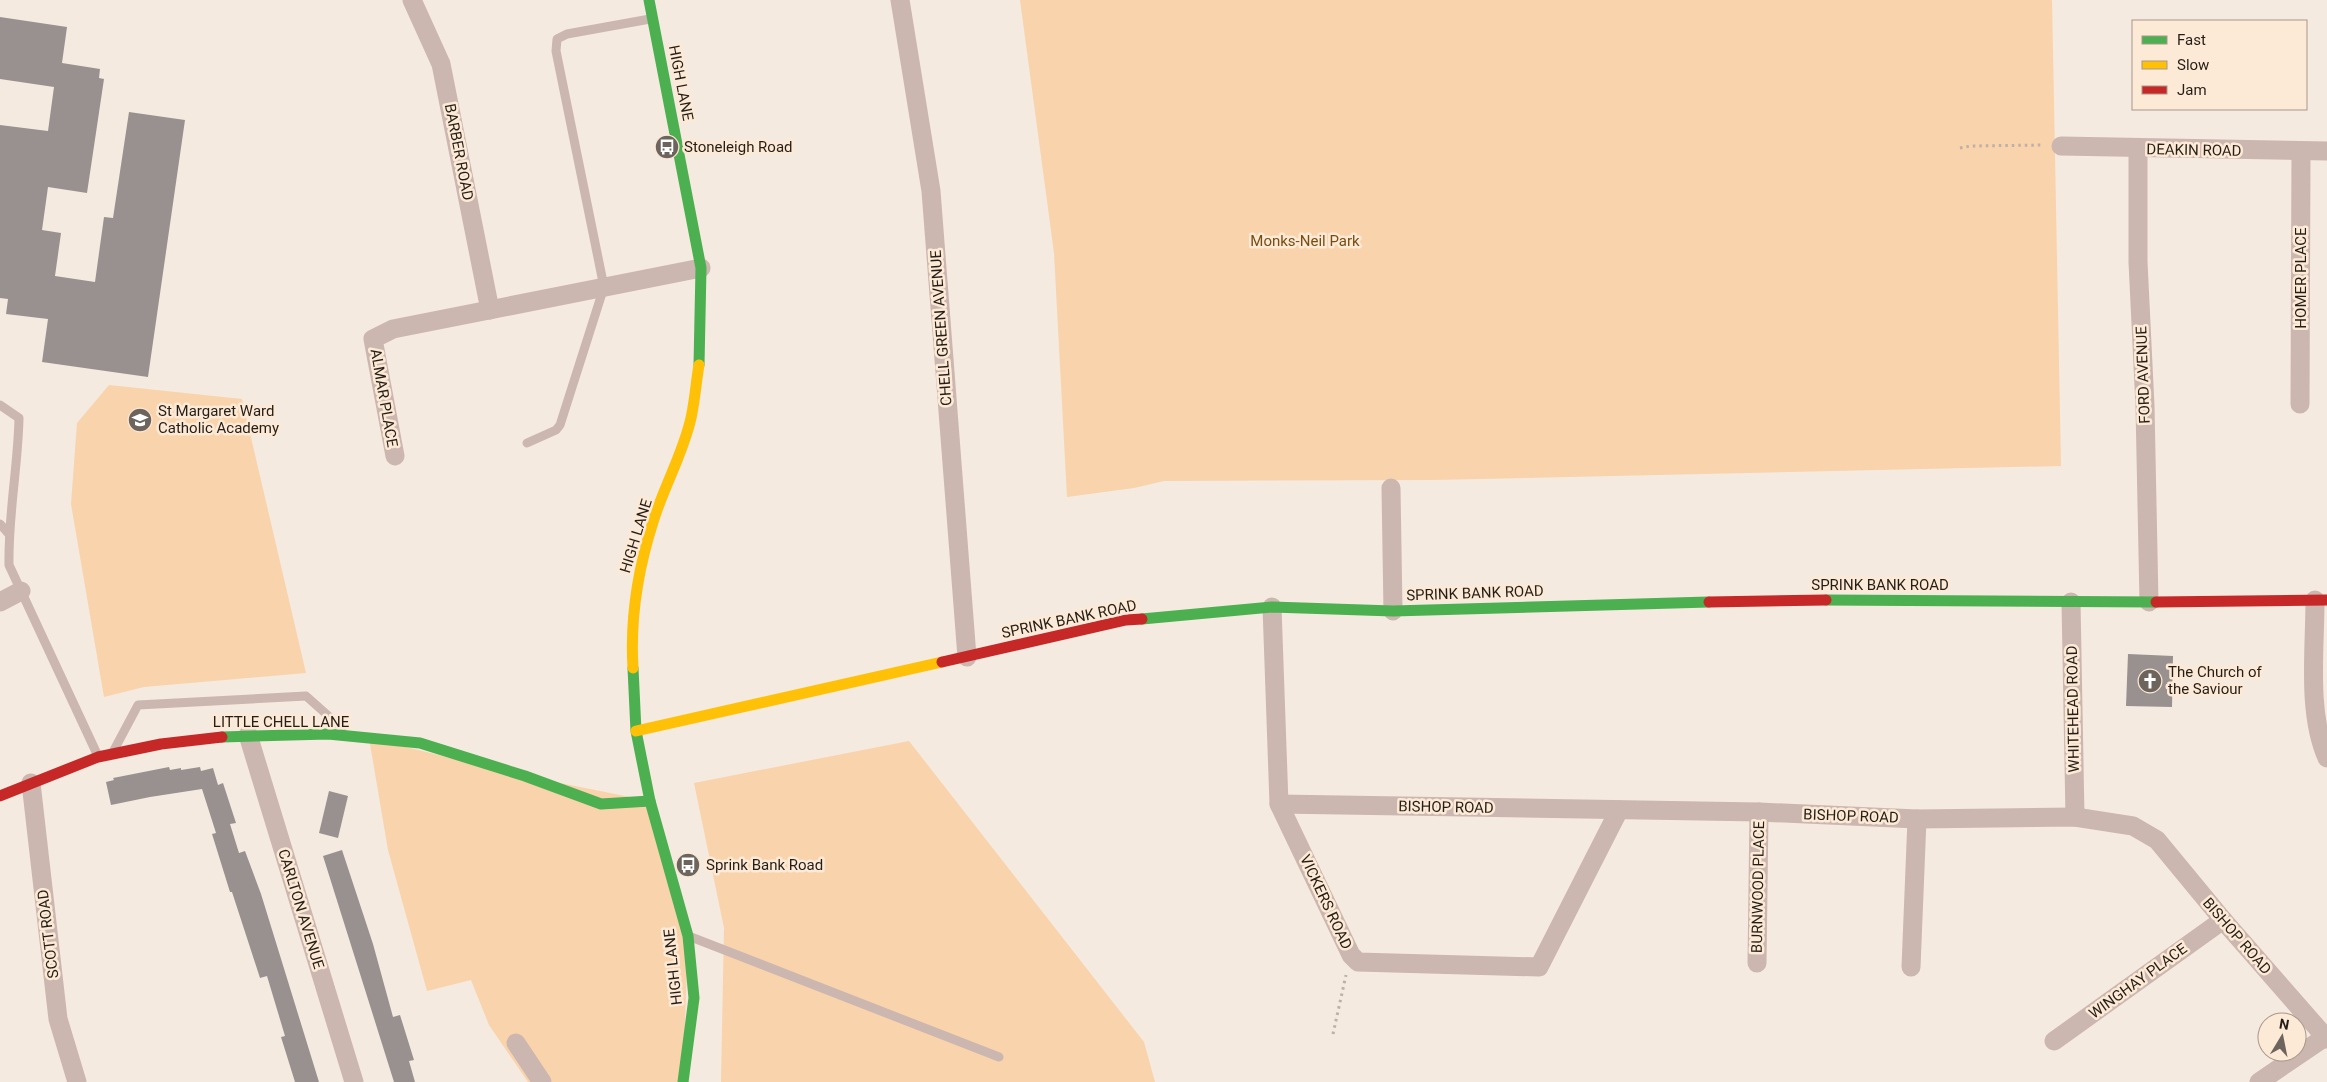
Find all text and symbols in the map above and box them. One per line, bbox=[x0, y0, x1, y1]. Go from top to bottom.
legend bbox=[2132, 20, 2307, 110]
text: Fast bbox=[2177, 31, 2206, 49]
street label: HIGH LANE bbox=[665, 44, 697, 123]
text: Slow bbox=[2177, 56, 2209, 74]
text: Jam bbox=[2177, 81, 2207, 99]
street label: BARBER ROAD bbox=[441, 102, 477, 202]
bus stop icon: Stoneleigh Road bbox=[654, 134, 680, 160]
place label: Stoneleigh Road bbox=[684, 138, 793, 156]
street label: DEAKIN ROAD bbox=[2146, 140, 2242, 160]
street label: HOMER PLACE bbox=[2292, 227, 2310, 329]
park label: Monks-Neil Park bbox=[1250, 232, 1360, 250]
street label: CHELL GREEN AVENUE bbox=[927, 249, 955, 406]
street label: FORD AVENUE bbox=[2132, 325, 2154, 424]
street label: ALMAR PLACE bbox=[366, 347, 402, 449]
place label: St Margaret Ward Catholic Academy bbox=[158, 402, 279, 437]
school or university icon: St Margaret Ward Catholic Academy bbox=[127, 407, 153, 433]
street label: HIGH LANE bbox=[616, 496, 656, 575]
street label: SPRINK BANK ROAD bbox=[1811, 576, 1949, 594]
street label: SPRINK BANK ROAD bbox=[1406, 582, 1544, 604]
street label: SPRINK BANK ROAD bbox=[1000, 596, 1138, 642]
street label: WHITEHEAD ROAD bbox=[2063, 645, 2083, 773]
place label: The Church of the Saviour bbox=[2168, 663, 2263, 698]
church icon: The Church of the Saviour bbox=[2137, 668, 2163, 694]
street label: LITTLE CHELL LANE bbox=[213, 713, 350, 731]
street label: BISHOP ROAD bbox=[1398, 797, 1494, 817]
street label: BISHOP ROAD bbox=[1803, 805, 1899, 827]
street label: BURNWOOD PLACE bbox=[1748, 820, 1768, 953]
street label: CARLTON AVENUE bbox=[274, 847, 328, 972]
bus stop icon: Sprink Bank Road bbox=[675, 852, 701, 878]
street label: VICKERS ROAD bbox=[1296, 852, 1356, 952]
place label: Sprink Bank Road bbox=[706, 856, 823, 874]
street label: SCOTT ROAD bbox=[34, 889, 62, 979]
street label: BISHOP ROAD bbox=[2199, 894, 2275, 978]
street label: HIGH LANE bbox=[660, 927, 686, 1006]
street label: WINGHAY PLACE bbox=[2086, 939, 2191, 1023]
north arrow bbox=[2257, 1012, 2307, 1062]
text: N bbox=[2278, 1015, 2291, 1033]

